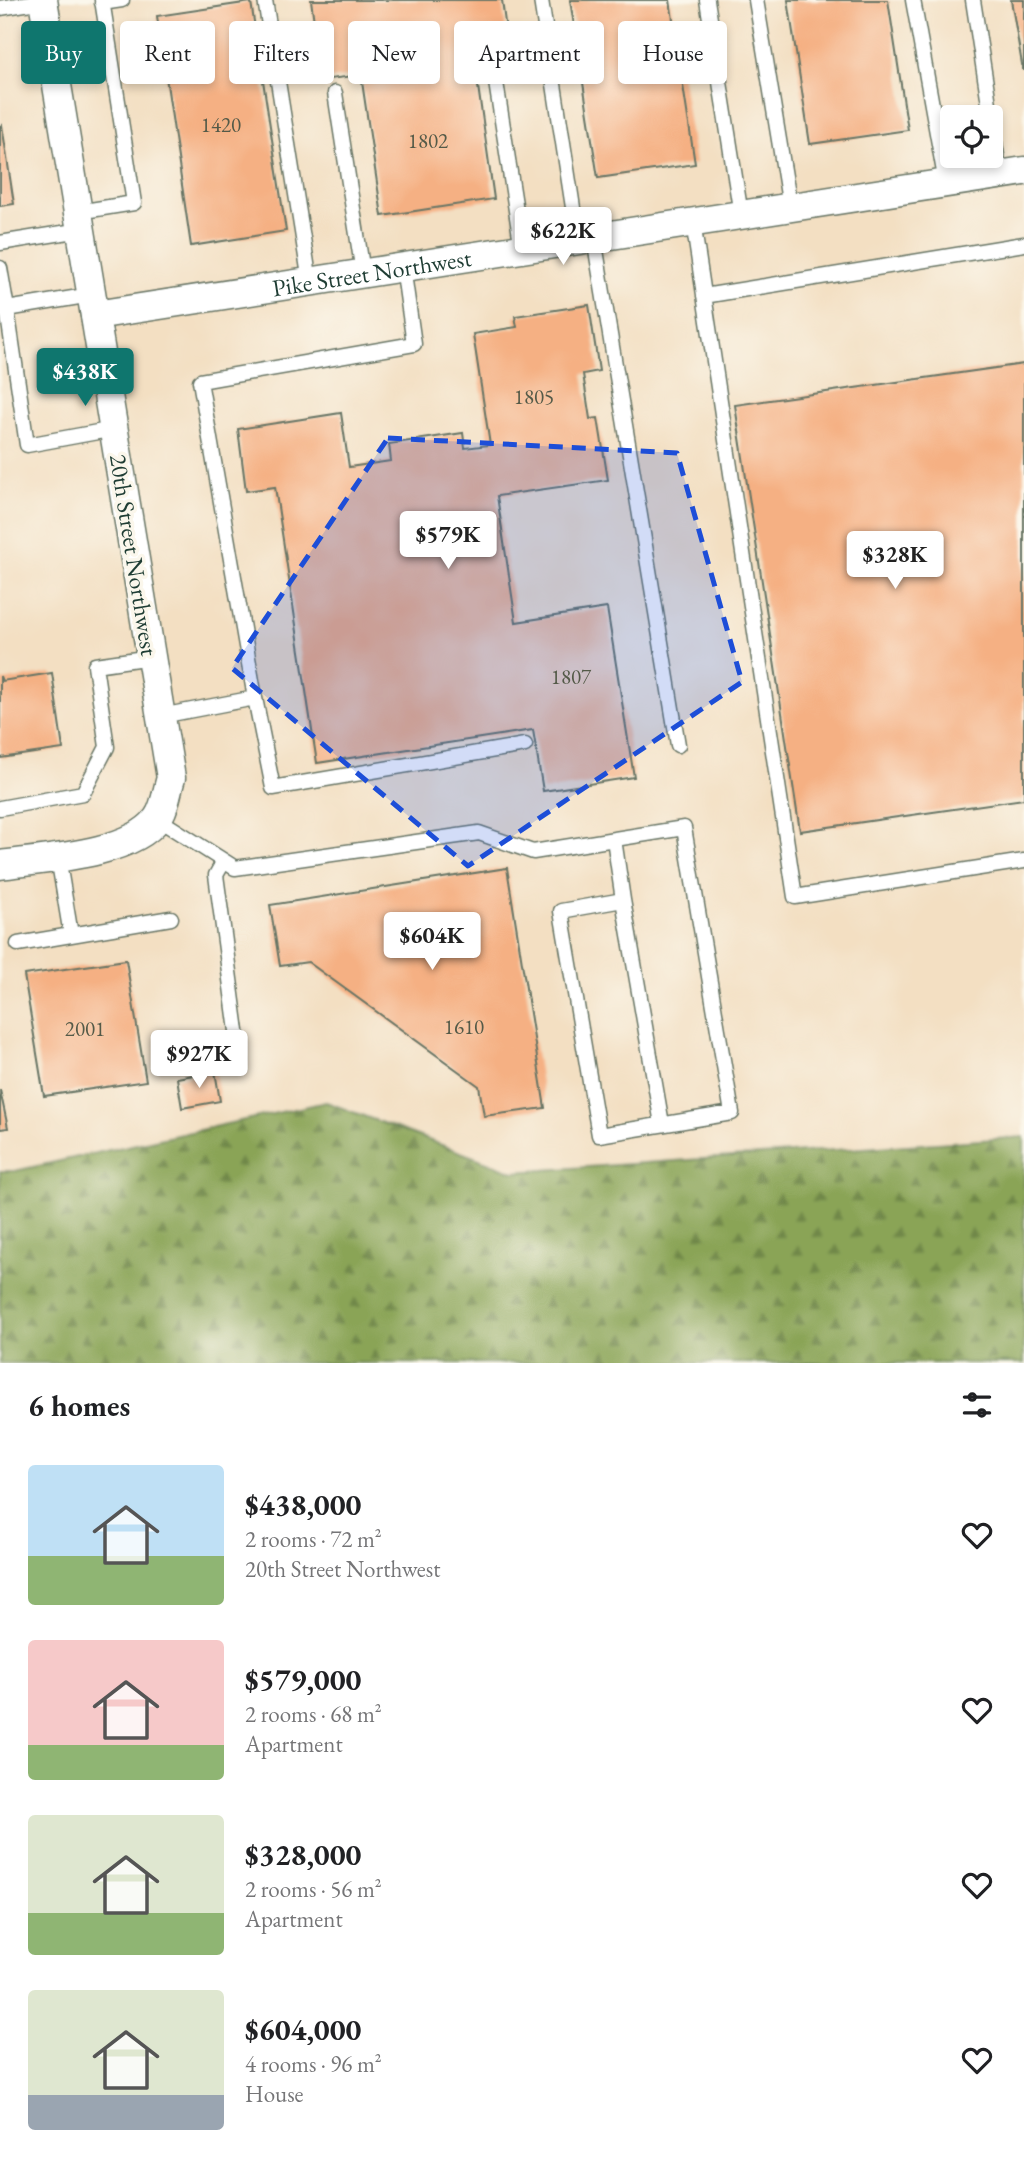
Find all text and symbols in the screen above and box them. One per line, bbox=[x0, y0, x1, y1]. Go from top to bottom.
chip: Buy bbox=[21, 21, 106, 84]
chip: Rent bbox=[120, 21, 215, 84]
chip: Filters bbox=[229, 21, 334, 84]
chip: New bbox=[348, 21, 440, 84]
chip: Apartment bbox=[454, 21, 604, 84]
chip: House bbox=[618, 21, 727, 84]
map controls bbox=[940, 105, 1003, 168]
button: locate bbox=[940, 105, 1003, 168]
house number: 1420 bbox=[201, 111, 241, 138]
house number: 1802 bbox=[408, 127, 448, 154]
pin: $622K bbox=[514, 208, 612, 267]
text: $622K bbox=[531, 215, 595, 245]
street label: Pike Street Northwest bbox=[270, 241, 474, 303]
pin: $438K bbox=[36, 348, 134, 408]
text: $438K bbox=[53, 356, 117, 386]
house number: 1805 bbox=[514, 383, 554, 410]
street label: 20th Street Northwest bbox=[103, 452, 165, 659]
pin: $579K bbox=[399, 512, 497, 571]
text: $579K bbox=[416, 519, 480, 549]
pin: $328K bbox=[846, 532, 944, 591]
text: $328K bbox=[863, 539, 927, 569]
house number: 1807 bbox=[551, 663, 592, 690]
pin: $604K bbox=[383, 912, 481, 972]
text: $604K bbox=[400, 920, 464, 950]
house number: 1610 bbox=[444, 1013, 484, 1040]
house number: 2001 bbox=[65, 1015, 105, 1042]
pin: $927K bbox=[150, 1030, 248, 1090]
text: $927K bbox=[167, 1038, 231, 1068]
text: 6 homes bbox=[28, 1386, 130, 1425]
icon: filters bbox=[958, 1386, 996, 1424]
text: $438,000 bbox=[245, 1485, 361, 1524]
icon: home bbox=[84, 1493, 168, 1577]
icon: heart bbox=[958, 1516, 996, 1554]
text: 2 rooms · 72 m² bbox=[245, 1524, 382, 1554]
text: 20th Street Northwest bbox=[245, 1554, 440, 1584]
text: $579,000 bbox=[245, 1660, 361, 1699]
icon: home bbox=[84, 1668, 168, 1752]
icon: heart bbox=[958, 1691, 996, 1729]
text: 2 rooms · 68 m² bbox=[245, 1699, 382, 1729]
text: Apartment bbox=[245, 1729, 343, 1759]
text: $328,000 bbox=[245, 1835, 361, 1874]
icon: home bbox=[84, 1843, 168, 1927]
icon: heart bbox=[958, 1866, 996, 1904]
text: 2 rooms · 56 m² bbox=[245, 1874, 382, 1904]
text: Apartment bbox=[245, 1904, 343, 1934]
text: $604,000 bbox=[245, 2010, 361, 2049]
icon: home bbox=[84, 2018, 168, 2102]
icon: heart bbox=[958, 2041, 996, 2079]
text: 4 rooms · 96 m² bbox=[245, 2049, 382, 2079]
text: House bbox=[245, 2079, 304, 2109]

